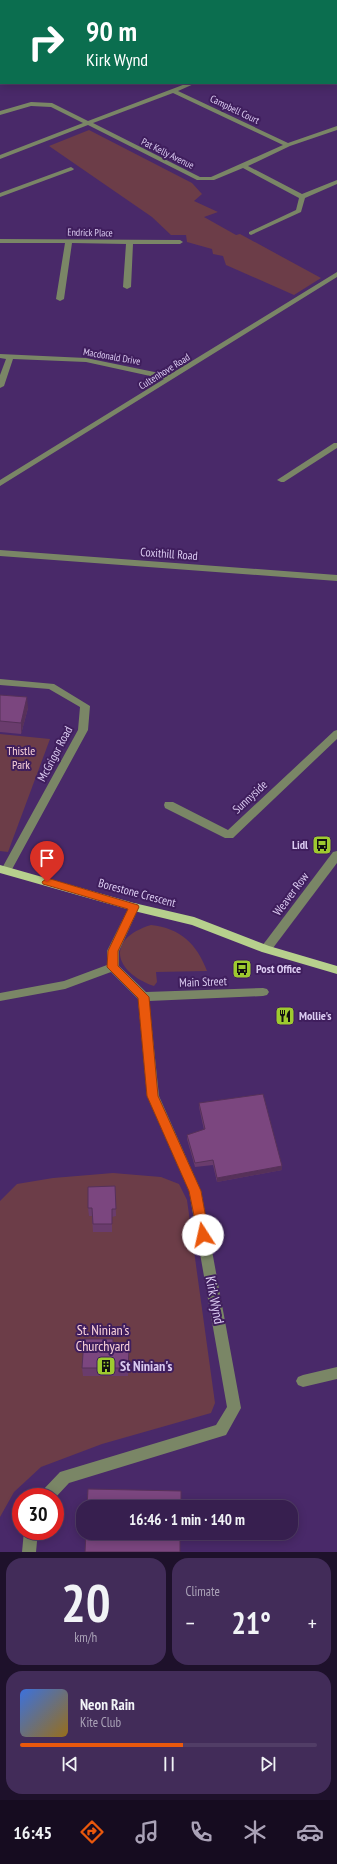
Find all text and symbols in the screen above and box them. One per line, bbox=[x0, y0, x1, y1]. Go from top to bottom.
text: 90 m bbox=[86, 12, 137, 49]
icon: right bbox=[20, 16, 72, 68]
text: Kirk Wynd bbox=[86, 48, 148, 71]
street label: Campbell Court bbox=[208, 92, 262, 127]
street label: Pat Kelly Avenue bbox=[139, 135, 196, 172]
street label: Endrick Place bbox=[67, 226, 113, 239]
street label: Macdonald Drive bbox=[82, 345, 142, 368]
street label: Cultenhove Road bbox=[136, 351, 192, 392]
street label: Coxithill Road bbox=[140, 544, 198, 563]
street label: McGrigor Road bbox=[34, 724, 75, 784]
park label: Thistle Park bbox=[7, 743, 35, 772]
street label: Sunnyside bbox=[229, 777, 270, 817]
bus stop icon: Lidl bbox=[311, 834, 333, 856]
place label: Lidl bbox=[292, 837, 308, 852]
pin bbox=[30, 841, 64, 882]
icon: arrive bbox=[36, 847, 58, 869]
street label: Weaver Row bbox=[269, 868, 312, 918]
street label: Borestone Crescent bbox=[97, 875, 178, 910]
bus stop icon: Post Office bbox=[231, 958, 253, 980]
place label: Post Office bbox=[256, 961, 301, 976]
street label: Main Street bbox=[179, 973, 228, 990]
restaurant icon: Mollie's bbox=[274, 1005, 296, 1027]
place label: Mollie's bbox=[299, 1008, 332, 1023]
position arrow bbox=[182, 1214, 224, 1256]
street label: Kirk Wynd bbox=[202, 1275, 228, 1325]
park label: St. Ninian's Churchyard bbox=[76, 1321, 130, 1355]
building icon: St Ninian's bbox=[95, 1355, 117, 1377]
place label: St Ninian's bbox=[120, 1357, 172, 1375]
speed limit sign: 30 bbox=[12, 1488, 64, 1540]
text: 16:46 · 1 min · 140 m bbox=[129, 1510, 245, 1529]
text: 20 bbox=[61, 1569, 111, 1636]
text: Climate bbox=[186, 1583, 220, 1600]
text: 21° bbox=[231, 1603, 271, 1642]
text: − bbox=[186, 1609, 195, 1637]
text: + bbox=[308, 1609, 317, 1637]
text: km/h bbox=[74, 1629, 97, 1646]
text: Neon Rain bbox=[80, 1695, 135, 1714]
text: Kite Club bbox=[80, 1714, 121, 1731]
icon: previous bbox=[59, 1753, 81, 1775]
icon: pause bbox=[158, 1753, 180, 1775]
icon: next bbox=[257, 1753, 279, 1775]
icon: directions bbox=[78, 1818, 106, 1846]
icon: music bbox=[133, 1818, 161, 1846]
icon: phone bbox=[187, 1818, 215, 1846]
icon: climate bbox=[241, 1818, 269, 1846]
icon: car bbox=[296, 1818, 324, 1846]
text: 16:45 bbox=[13, 1821, 52, 1844]

